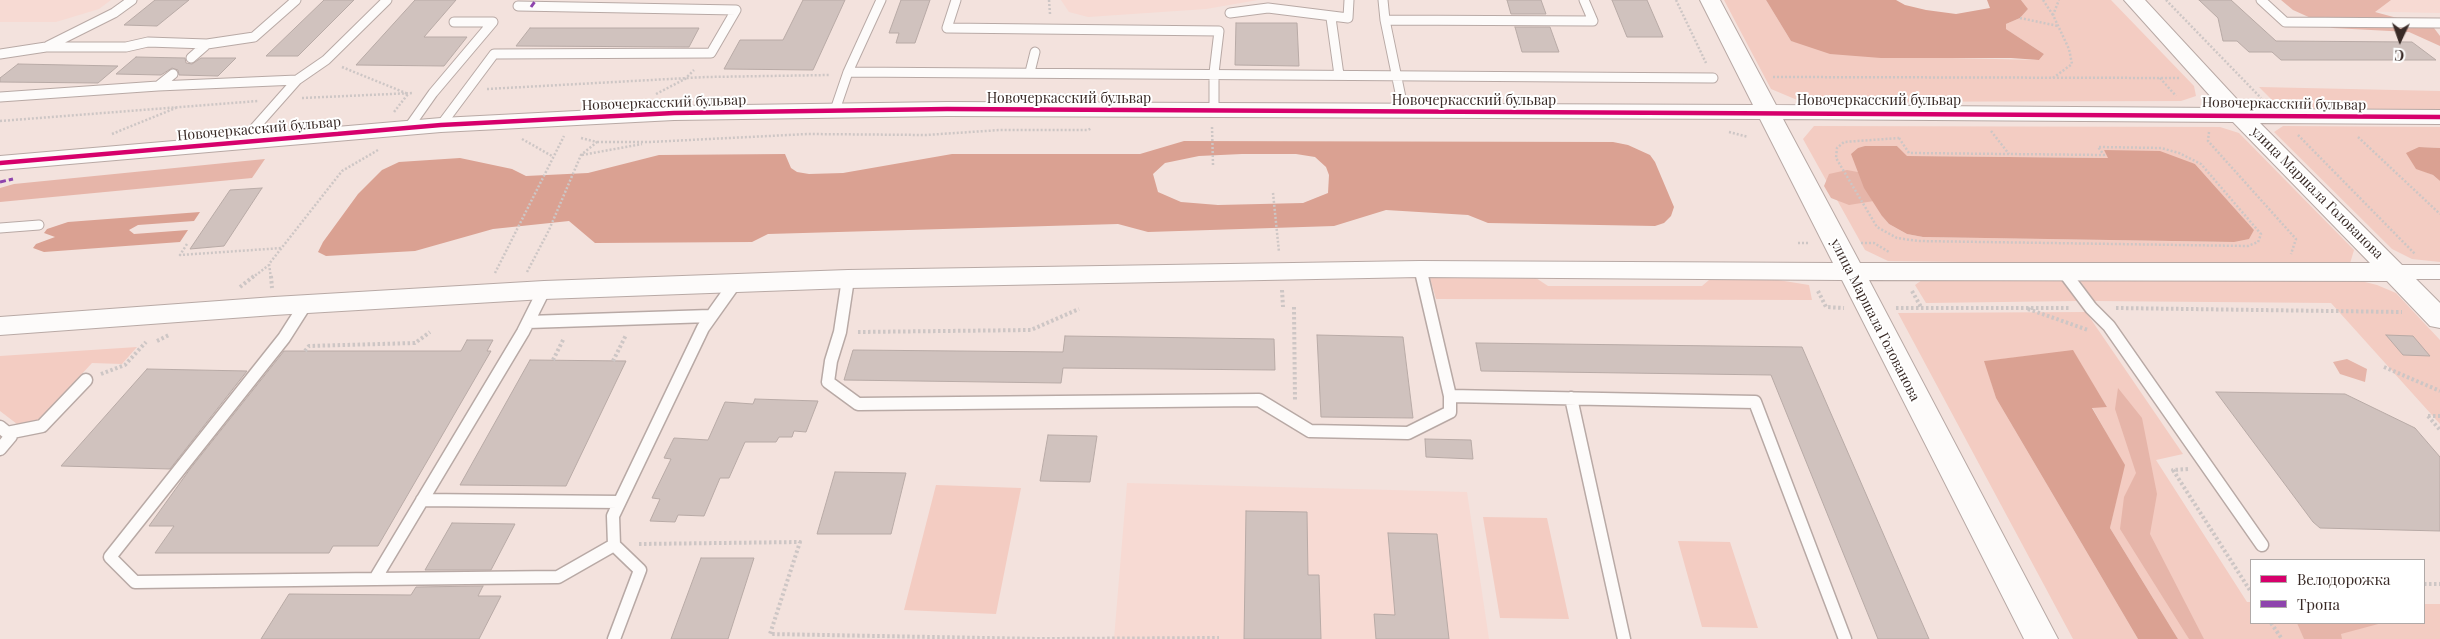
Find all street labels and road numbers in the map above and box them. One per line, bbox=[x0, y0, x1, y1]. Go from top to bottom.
street label: Новочеркасский бульвар bbox=[987, 91, 1151, 107]
street label: Новочеркасский бульвар bbox=[582, 92, 746, 114]
street label: Новочеркасский бульвар bbox=[1392, 93, 1556, 109]
street label: Новочеркасский бульвар bbox=[1797, 93, 1961, 109]
street label: Новочеркасский бульвар bbox=[2202, 94, 2366, 114]
street label: Новочеркасский бульвар bbox=[176, 113, 342, 145]
street label: улица Маршала Голованова bbox=[2247, 123, 2387, 263]
street label: улица Маршала Голованова bbox=[1827, 236, 1923, 404]

